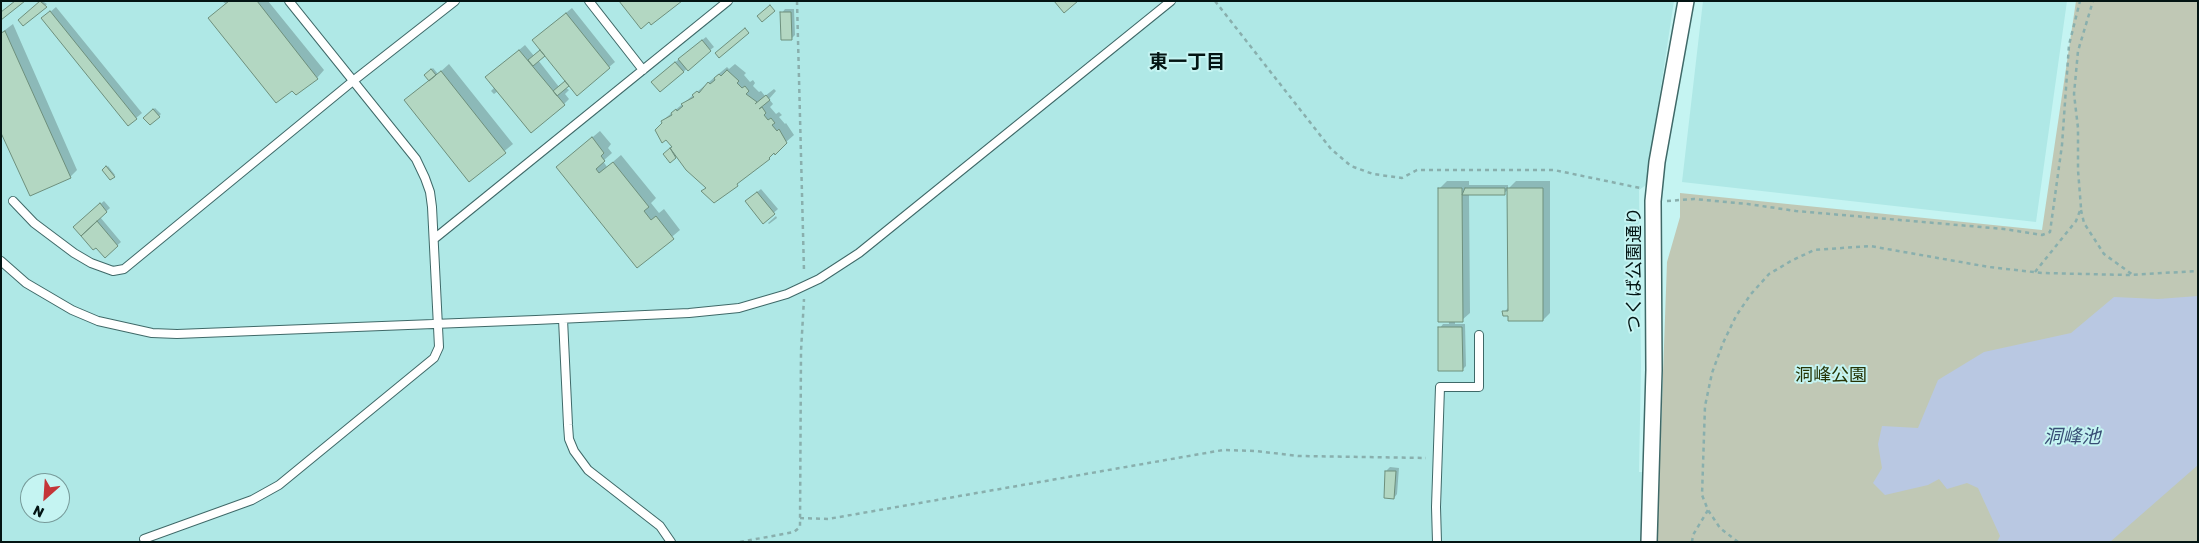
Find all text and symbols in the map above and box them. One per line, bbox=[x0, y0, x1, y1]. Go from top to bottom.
district label: 東一丁目 bbox=[1149, 52, 1225, 74]
street label: つくば公園通り bbox=[1624, 207, 1646, 333]
park label: 洞峰公園 bbox=[1795, 365, 1867, 387]
water label: 洞峰池 bbox=[2044, 427, 2100, 449]
north arrow bbox=[20, 473, 70, 523]
text: N bbox=[30, 501, 47, 521]

